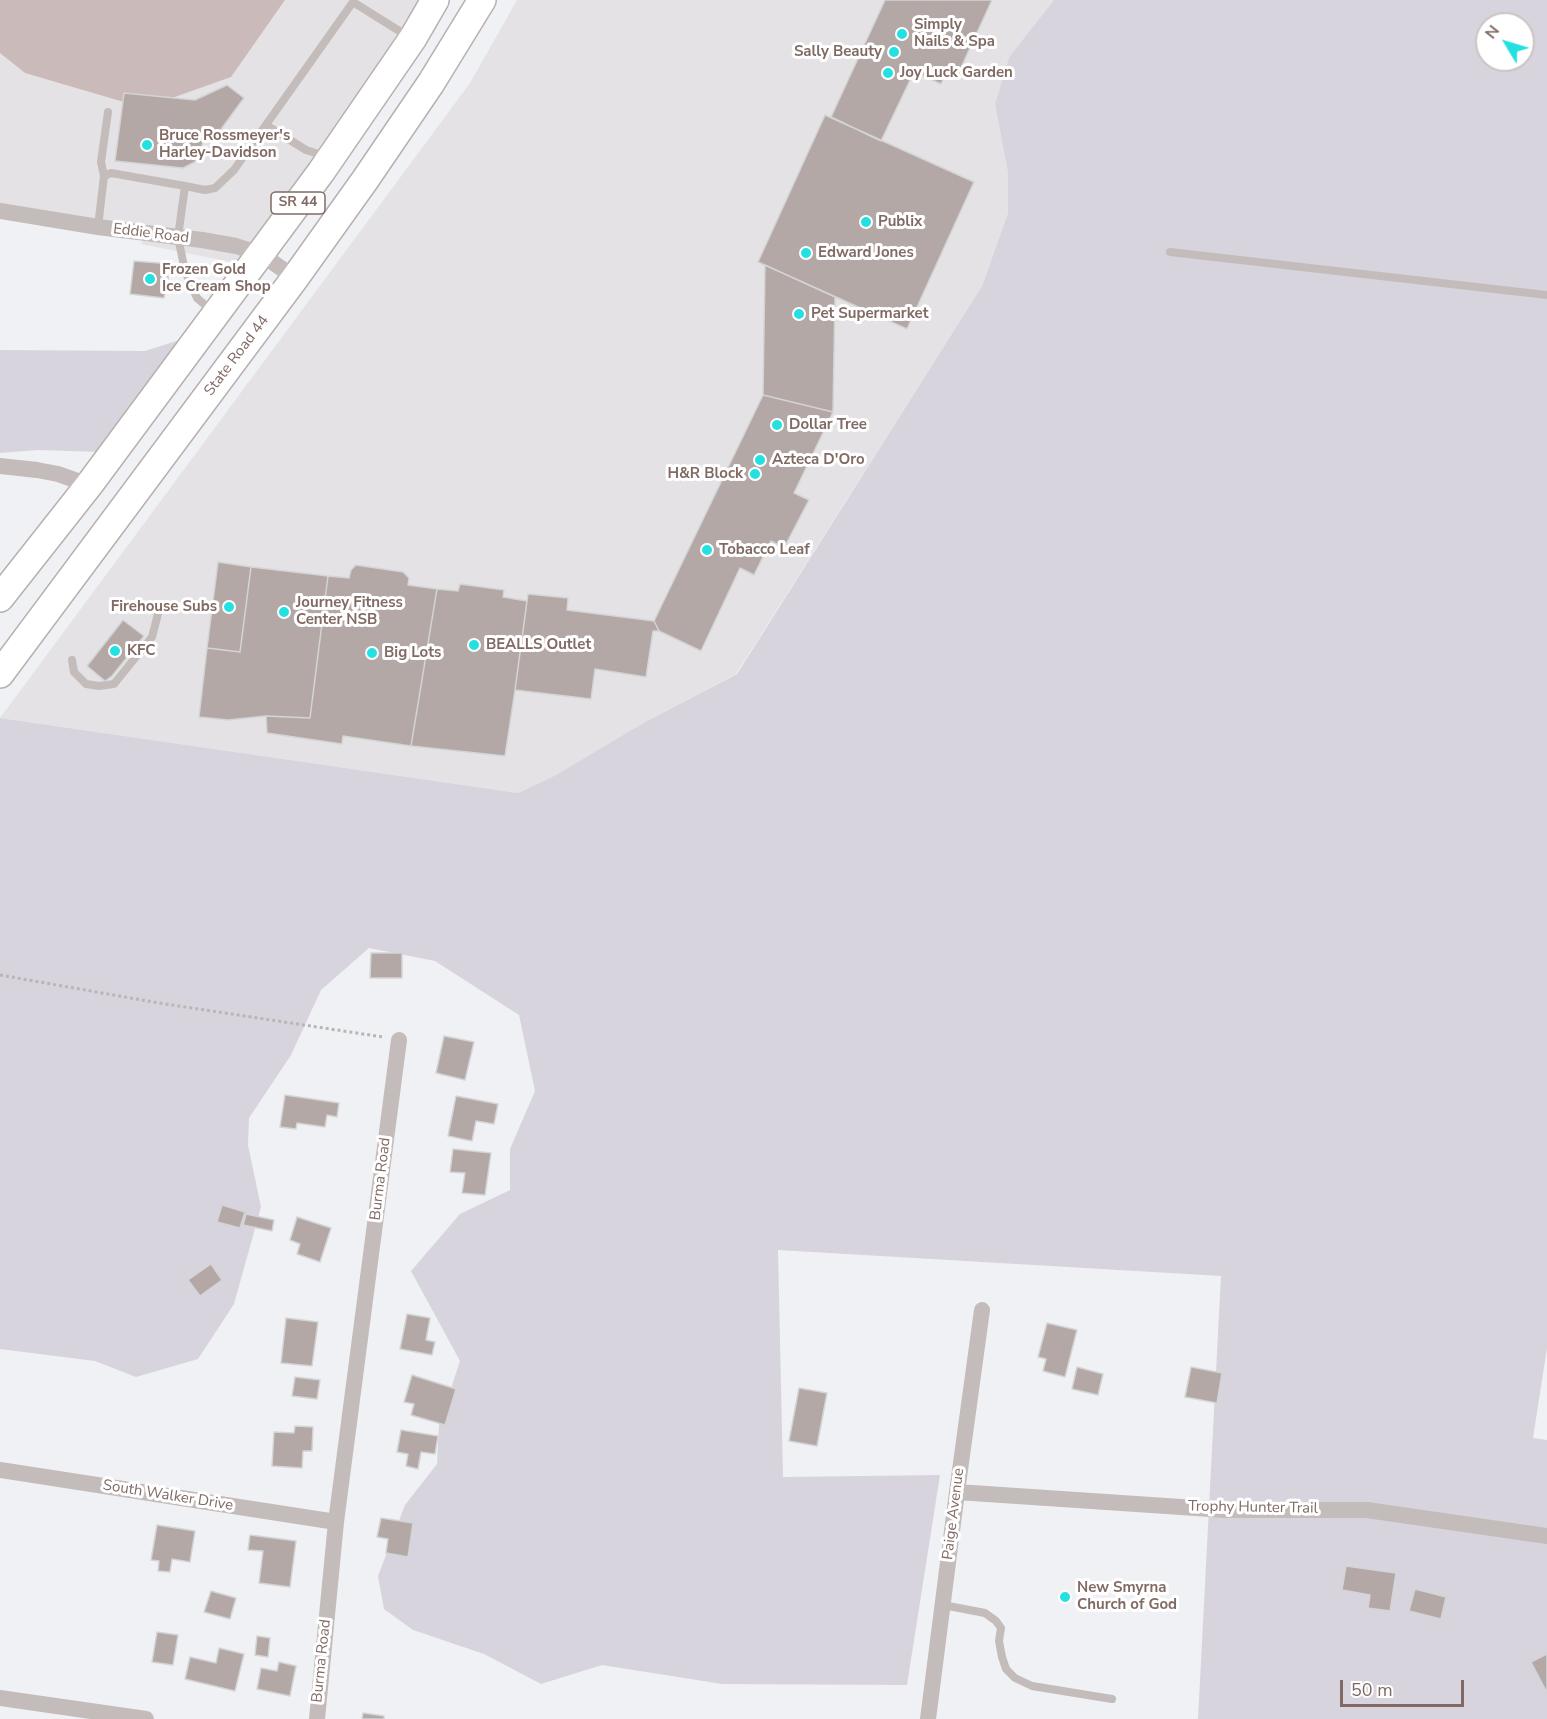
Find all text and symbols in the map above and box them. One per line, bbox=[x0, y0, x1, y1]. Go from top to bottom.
north arrow bbox=[1475, 12, 1535, 72]
place label: Simply Nails & Spa bbox=[914, 16, 995, 51]
text: N bbox=[1480, 21, 1505, 44]
marker: Simply Nails & Spa bbox=[895, 27, 909, 41]
place label: Sally Beauty bbox=[794, 43, 882, 61]
marker: Sally Beauty bbox=[887, 45, 901, 59]
place label: Joy Luck Garden bbox=[900, 64, 1013, 82]
marker: Joy Luck Garden bbox=[881, 66, 895, 80]
place label: Bruce Rossmeyer's Harley-Davidson bbox=[159, 127, 290, 162]
marker: Bruce Rossmeyer's Harley-Davidson bbox=[140, 138, 154, 152]
road number: SR 44 bbox=[271, 192, 325, 214]
place label: Publix bbox=[878, 213, 922, 231]
marker: Publix bbox=[859, 215, 873, 229]
street label: Eddie Road bbox=[112, 220, 190, 248]
place label: Edward Jones bbox=[818, 244, 914, 262]
marker: Edward Jones bbox=[799, 246, 813, 260]
place label: Frozen Gold Ice Cream Shop bbox=[162, 261, 271, 296]
marker: Frozen Gold Ice Cream Shop bbox=[143, 272, 157, 286]
place label: Pet Supermarket bbox=[811, 305, 928, 323]
marker: Pet Supermarket bbox=[792, 307, 806, 321]
street label: State Road 44 bbox=[201, 312, 273, 400]
place label: Dollar Tree bbox=[789, 416, 867, 434]
marker: Dollar Tree bbox=[770, 418, 784, 432]
place label: Azteca D'Oro bbox=[772, 451, 865, 469]
marker: Azteca D'Oro bbox=[753, 453, 767, 467]
place label: H&R Block bbox=[667, 465, 743, 483]
marker: H&R Block bbox=[748, 467, 762, 481]
place label: Tobacco Leaf bbox=[719, 541, 810, 559]
marker: Tobacco Leaf bbox=[700, 543, 714, 557]
place label: Journey Fitness Center NSB bbox=[296, 594, 403, 629]
place label: Firehouse Subs bbox=[111, 598, 217, 616]
marker: Firehouse Subs bbox=[222, 600, 236, 614]
marker: Journey Fitness Center NSB bbox=[277, 605, 291, 619]
place label: BEALLS Outlet bbox=[486, 636, 591, 654]
marker: BEALLS Outlet bbox=[467, 638, 481, 652]
place label: KFC bbox=[127, 642, 155, 660]
marker: KFC bbox=[108, 644, 122, 658]
place label: Big Lots bbox=[384, 644, 441, 662]
marker: Big Lots bbox=[365, 646, 379, 660]
street label: Burma Road bbox=[367, 1136, 395, 1222]
street label: Paige Avenue bbox=[939, 1467, 969, 1561]
street label: South Walker Drive bbox=[102, 1477, 234, 1515]
street label: Trophy Hunter Trail bbox=[1188, 1498, 1318, 1518]
place label: New Smyrna Church of God bbox=[1077, 1579, 1177, 1614]
marker: New Smyrna Church of God bbox=[1058, 1590, 1072, 1604]
street label: Burma Road bbox=[309, 1619, 335, 1703]
scale bar bbox=[1343, 1668, 1468, 1706]
text: 50 m bbox=[1351, 1678, 1393, 1702]

